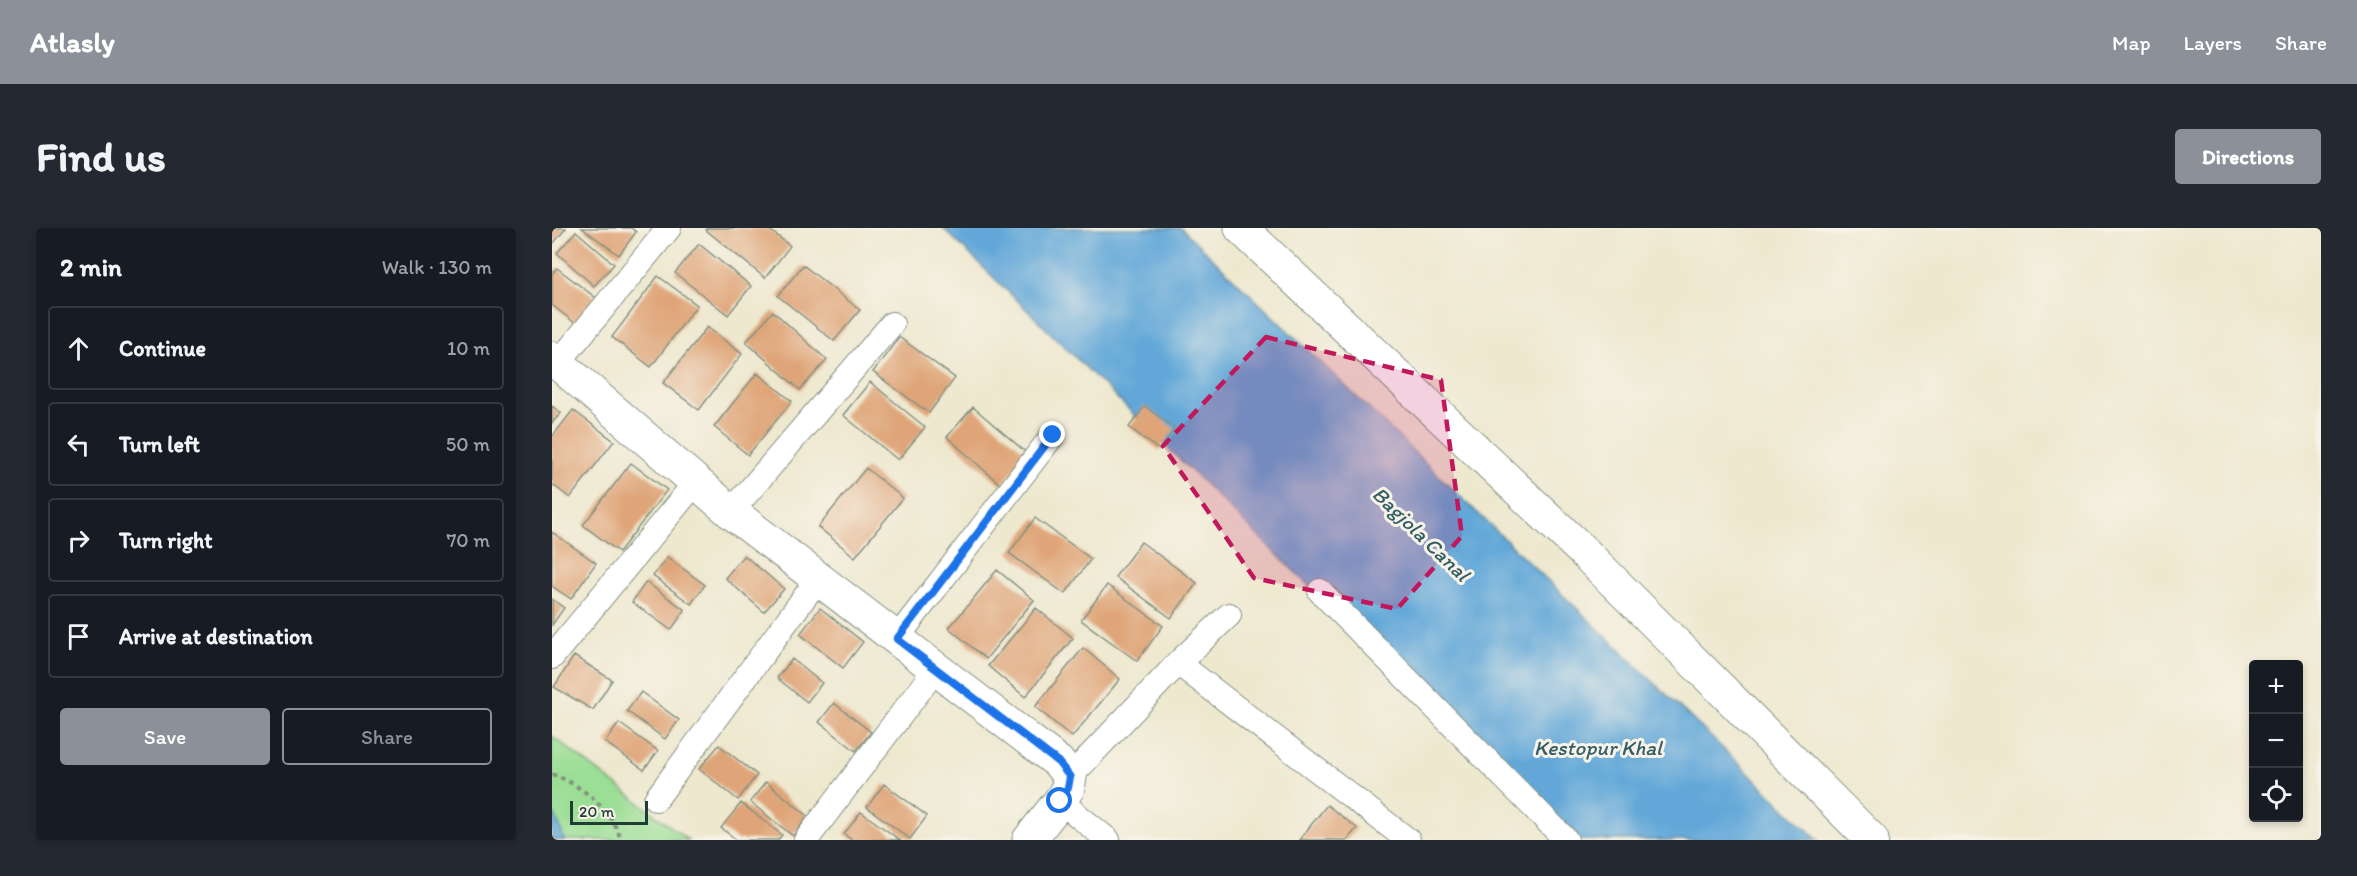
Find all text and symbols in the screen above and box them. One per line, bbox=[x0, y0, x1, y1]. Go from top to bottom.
text: Atlasly bbox=[30, 25, 115, 59]
text: Map bbox=[2112, 30, 2151, 55]
text: Layers bbox=[2184, 30, 2242, 55]
text: Share bbox=[2275, 30, 2327, 55]
button: Directions bbox=[2175, 129, 2321, 184]
text: Find us bbox=[36, 131, 166, 182]
text: 2 min bbox=[60, 251, 122, 283]
text: Walk · 130 m bbox=[382, 255, 492, 279]
icon: ahead bbox=[62, 332, 95, 365]
text: Continue bbox=[119, 335, 206, 362]
text: 10 m bbox=[447, 336, 490, 360]
route end bbox=[1039, 421, 1065, 447]
icon: left bbox=[62, 428, 95, 461]
text: Turn left bbox=[119, 431, 200, 458]
text: 50 m bbox=[446, 432, 490, 456]
water label: Bagjola Canal bbox=[1368, 481, 1477, 588]
icon: right bbox=[62, 524, 95, 557]
text: Turn right bbox=[119, 527, 213, 554]
text: 70 m bbox=[446, 528, 490, 552]
icon: arrive bbox=[62, 620, 95, 653]
text: Arrive at destination bbox=[119, 623, 313, 650]
map controls bbox=[2249, 660, 2303, 822]
button: + bbox=[2249, 660, 2303, 714]
button: Save bbox=[60, 708, 270, 765]
button: Share bbox=[282, 708, 492, 765]
button: − bbox=[2249, 714, 2303, 768]
water label: Kestopur Khal bbox=[1534, 735, 1664, 760]
button: locate bbox=[2249, 768, 2303, 822]
route start bbox=[1046, 787, 1072, 813]
scale bar bbox=[570, 798, 648, 826]
text: 20 m bbox=[579, 802, 614, 821]

